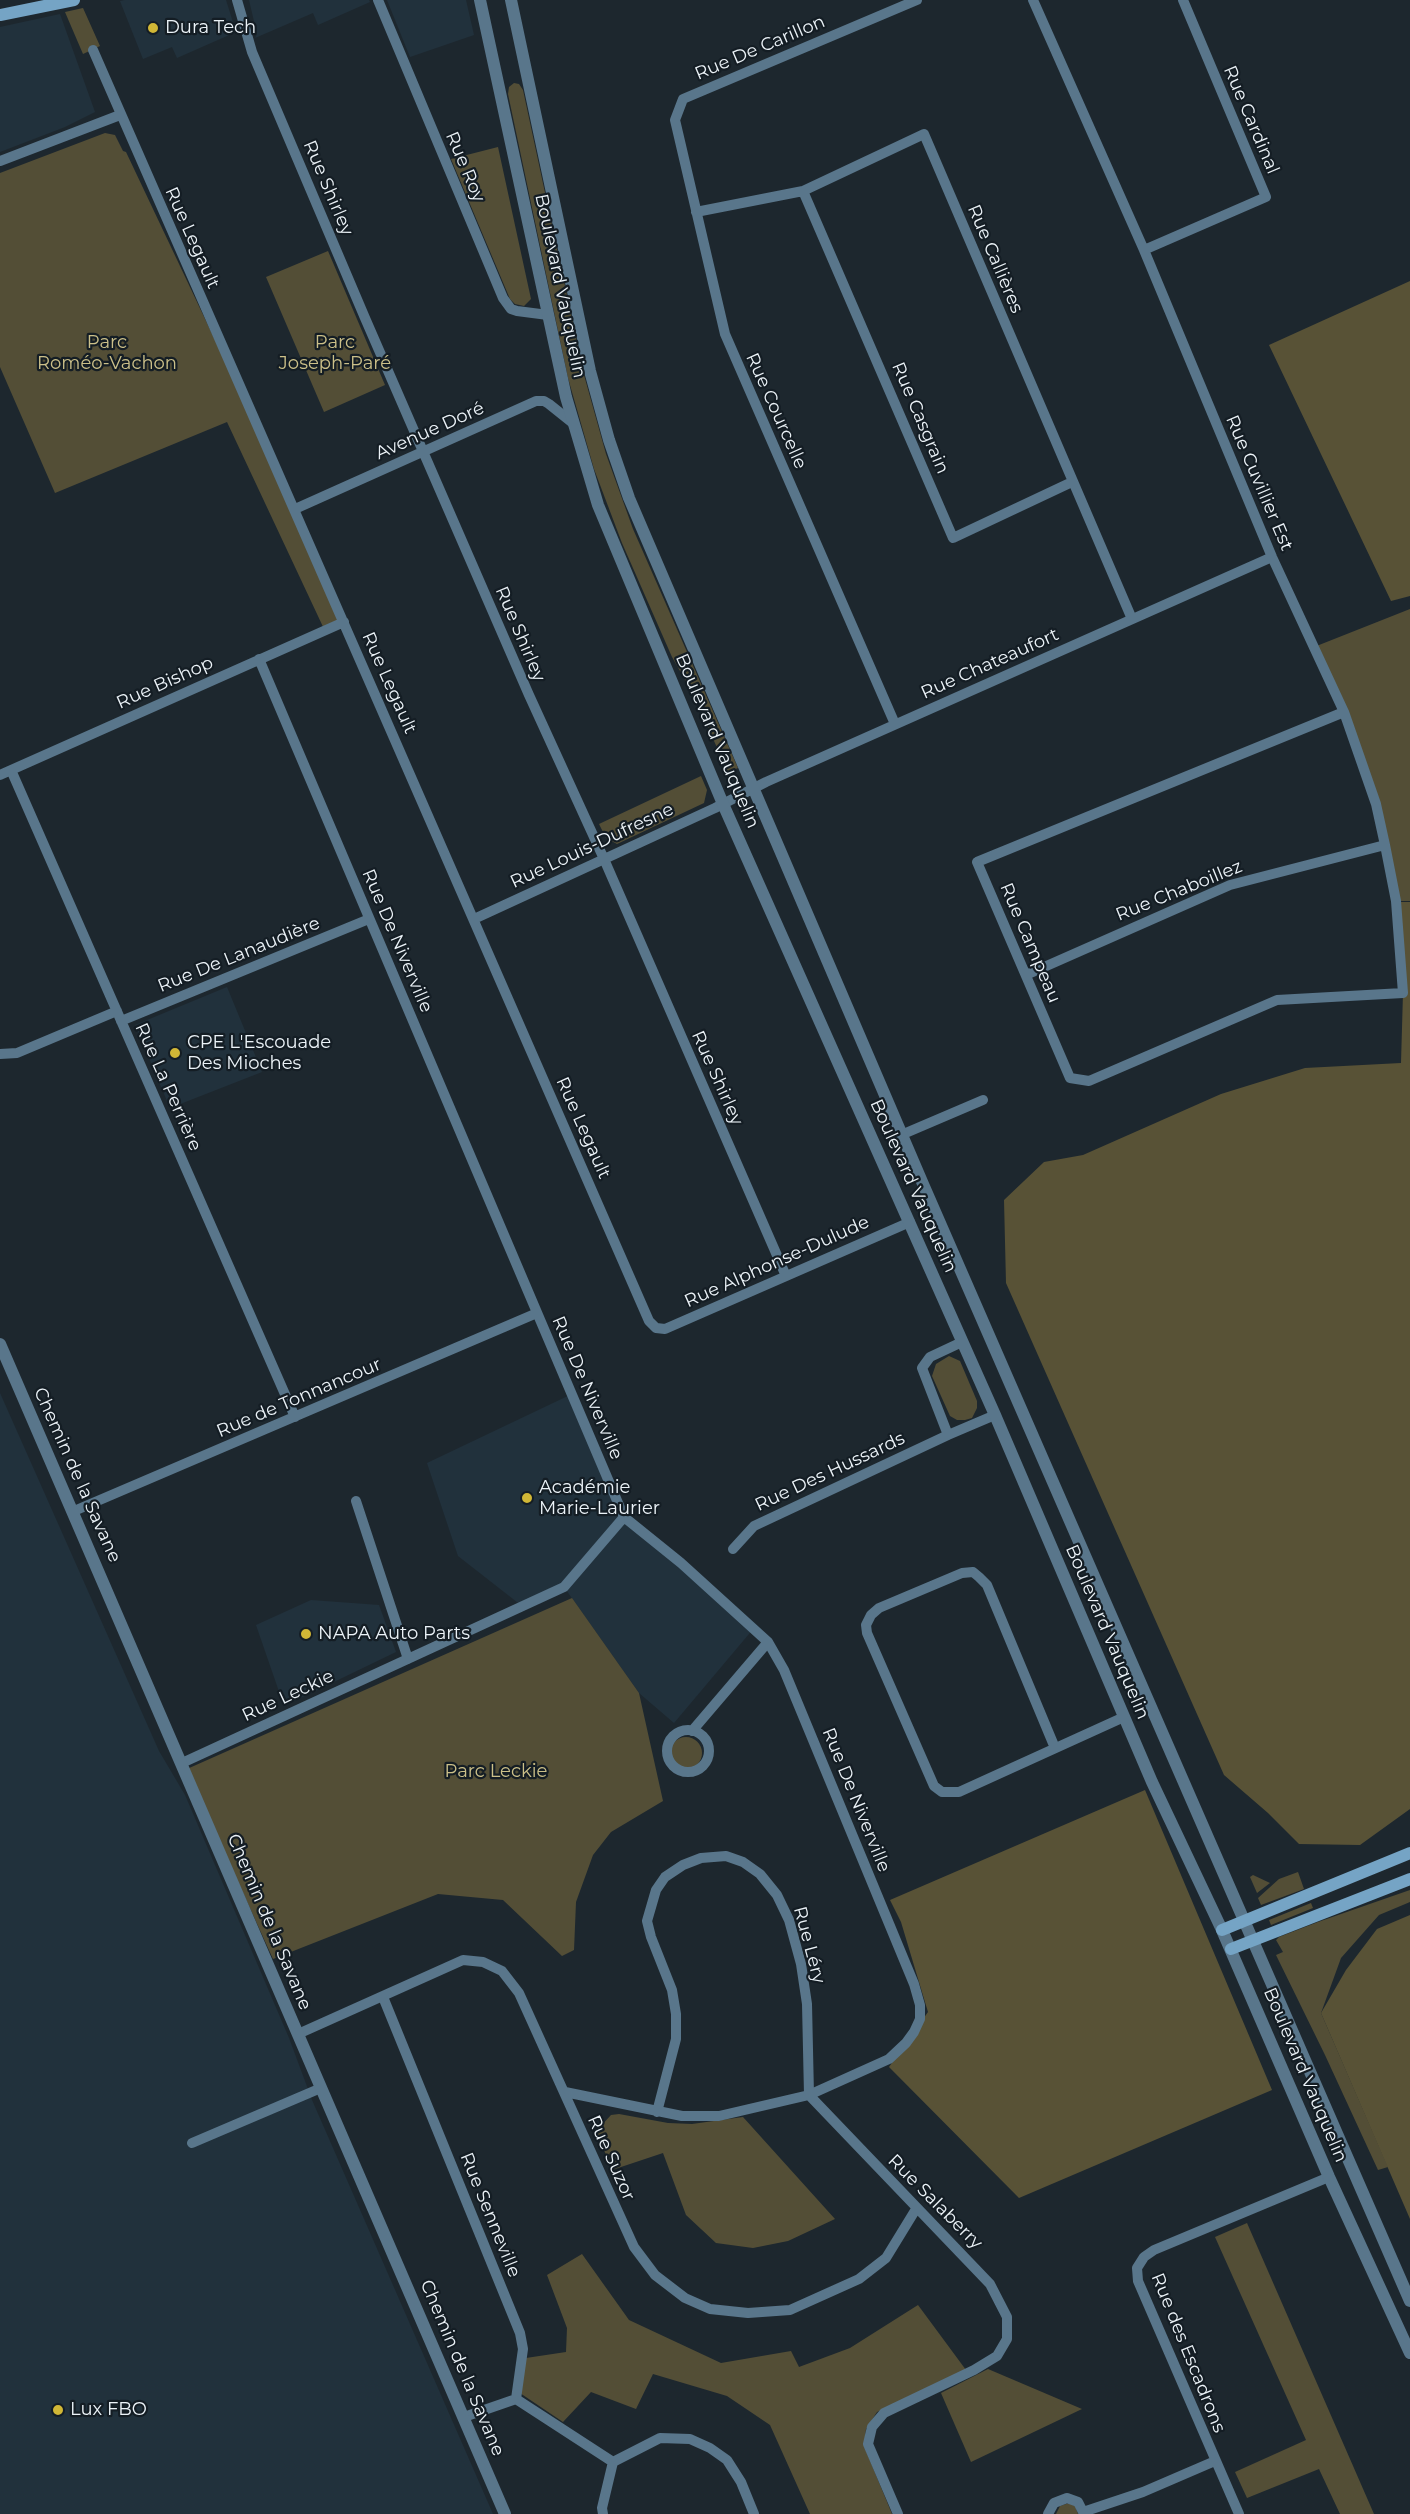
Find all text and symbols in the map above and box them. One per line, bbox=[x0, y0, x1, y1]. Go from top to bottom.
street label: Rue De Carillon bbox=[692, 11, 828, 85]
place label: Dura Tech bbox=[165, 17, 256, 39]
marker: Dura Tech bbox=[146, 21, 160, 35]
street label: Rue Cardinal bbox=[1218, 63, 1284, 177]
street label: Rue Roy bbox=[441, 128, 489, 206]
street label: Rue Shirley bbox=[298, 137, 358, 239]
street label: Rue Legault bbox=[160, 184, 224, 292]
street label: Boulevard Vauquelin bbox=[530, 192, 590, 380]
street label: Rue Callières bbox=[962, 201, 1028, 317]
park label: Parc Roméo-Vachon bbox=[37, 332, 177, 374]
park label: Parc Joseph-Paré bbox=[279, 332, 391, 374]
street label: Rue Courcelle bbox=[741, 350, 811, 472]
street label: Rue Casgrain bbox=[887, 359, 953, 477]
street label: Avenue Doré bbox=[372, 397, 488, 465]
street label: Rue Cuvillier Est bbox=[1221, 412, 1297, 554]
street label: Rue Shirley bbox=[490, 583, 550, 685]
street label: Rue Chateaufort bbox=[918, 624, 1062, 704]
street label: Rue Legault bbox=[357, 629, 421, 737]
street label: Boulevard Vauquelin bbox=[670, 650, 764, 832]
street label: Rue Bishop bbox=[113, 652, 217, 714]
street label: Rue Louis-Dufresne bbox=[507, 799, 677, 893]
street label: Rue Chaboillez bbox=[1113, 856, 1245, 926]
street label: Rue De Niverville bbox=[357, 866, 437, 1016]
street label: Rue Campeau bbox=[995, 880, 1065, 1006]
street label: Rue De Lanaudière bbox=[155, 913, 323, 997]
street label: Rue La Perrière bbox=[130, 1020, 206, 1154]
street label: Rue Shirley bbox=[687, 1027, 747, 1129]
place label: CPE L'Escouade Des Mioches bbox=[187, 1032, 331, 1074]
marker: CPE L'Escouade Des Mioches bbox=[168, 1046, 182, 1060]
street label: Rue Legault bbox=[551, 1074, 615, 1182]
street label: Boulevard Vauquelin bbox=[865, 1096, 961, 1276]
street label: Rue Alphonse-Dulude bbox=[681, 1211, 873, 1313]
street label: Rue De Niverville bbox=[547, 1313, 627, 1463]
street label: Rue de Tonnancour bbox=[213, 1354, 385, 1442]
street label: Chemin de la Savane bbox=[29, 1384, 125, 1566]
street label: Rue Des Hussards bbox=[752, 1428, 908, 1516]
place label: Académie Marie-Laurier bbox=[539, 1477, 660, 1520]
marker: Académie Marie-Laurier bbox=[520, 1491, 534, 1505]
street label: Boulevard Vauquelin bbox=[1060, 1541, 1154, 1723]
place label: NAPA Auto Parts bbox=[318, 1623, 470, 1645]
marker: NAPA Auto Parts bbox=[299, 1627, 313, 1641]
street label: Rue Leckie bbox=[239, 1665, 337, 1727]
street label: Rue De Niverville bbox=[817, 1725, 895, 1875]
park label: Parc Leckie bbox=[445, 1761, 547, 1783]
street label: Chemin de la Savane bbox=[222, 1831, 316, 2013]
street label: Rue Léry bbox=[788, 1904, 830, 1986]
street label: Boulevard Vauquelin bbox=[1258, 1984, 1352, 2166]
street label: Rue Suzor bbox=[583, 2112, 639, 2204]
street label: Rue Senneville bbox=[455, 2149, 525, 2281]
street label: Rue Salaberry bbox=[883, 2150, 987, 2254]
street label: Rue des Escadrons bbox=[1146, 2270, 1230, 2436]
street label: Chemin de la Savane bbox=[415, 2277, 509, 2459]
place label: Lux FBO bbox=[70, 2399, 147, 2421]
marker: Lux FBO bbox=[51, 2403, 65, 2417]

